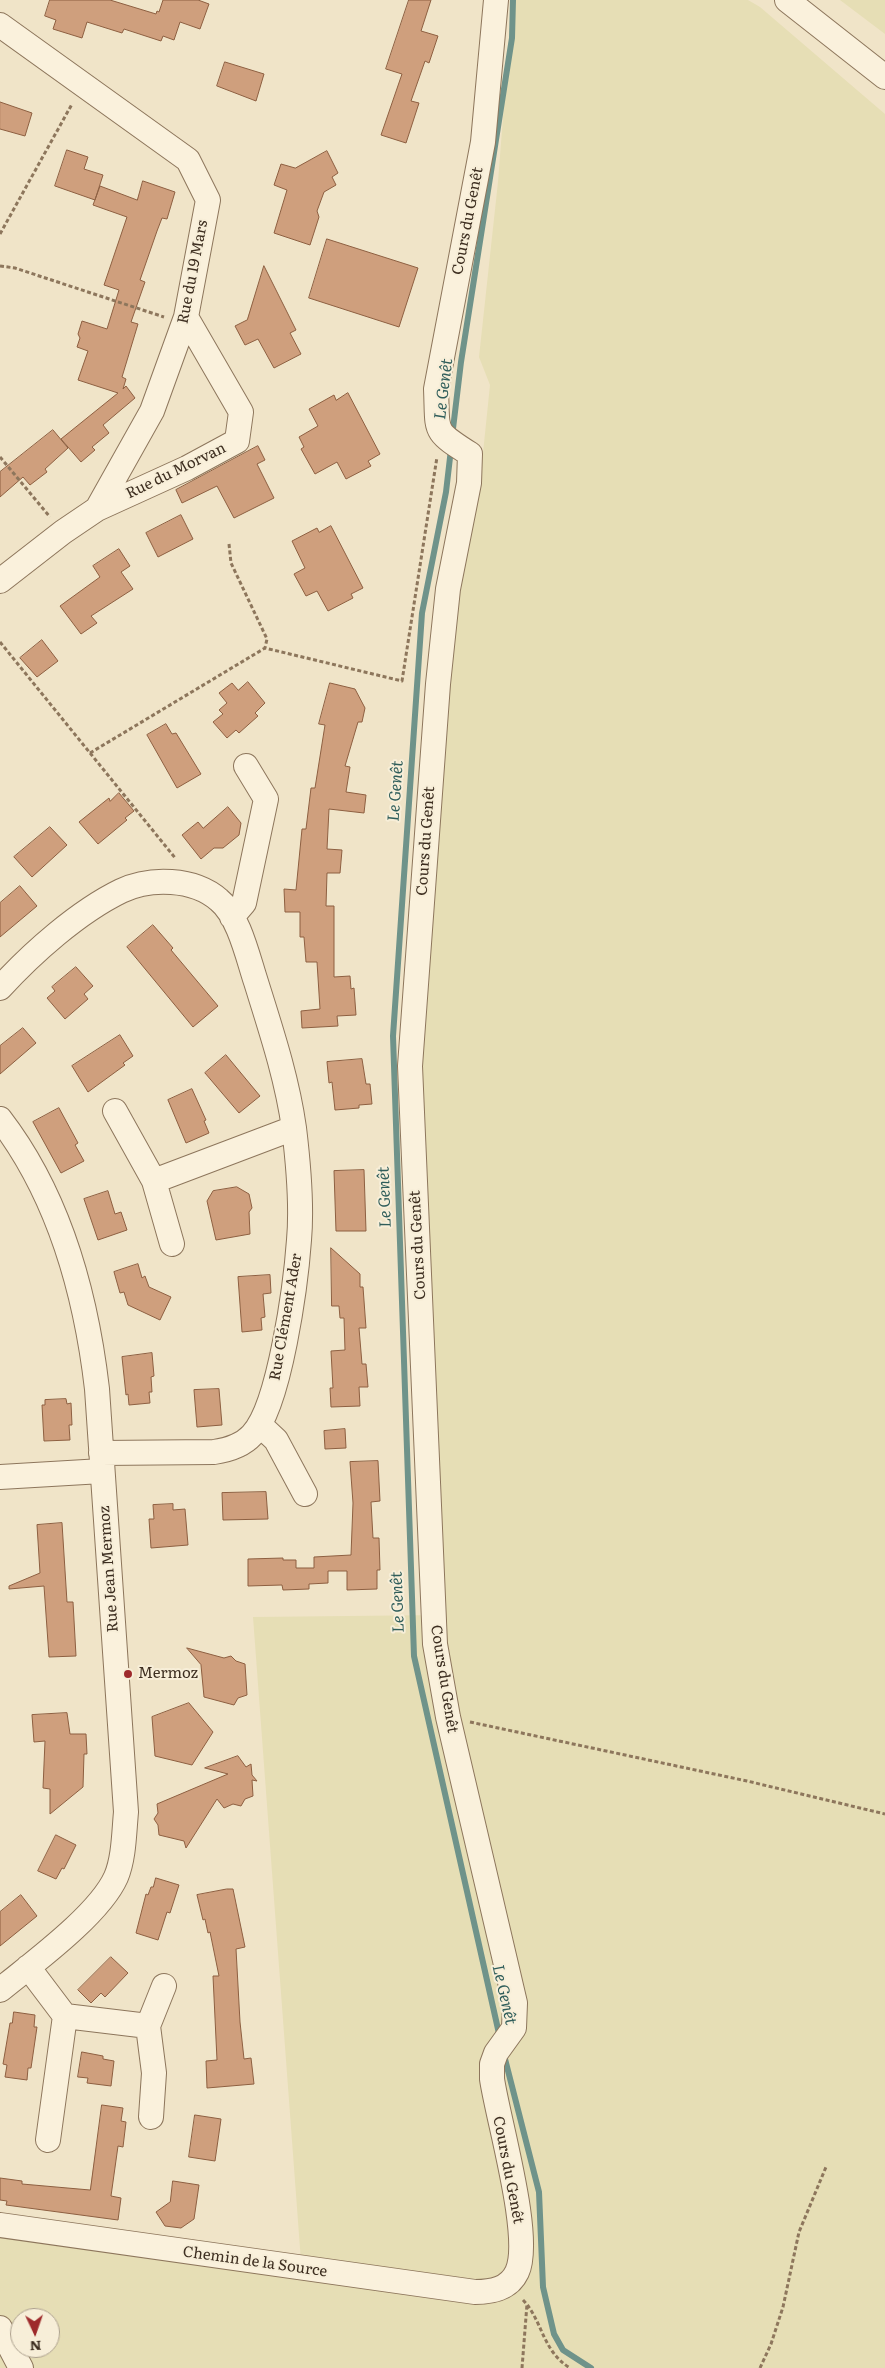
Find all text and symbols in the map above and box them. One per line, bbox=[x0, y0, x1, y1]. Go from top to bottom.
street label: Cours du Genêt bbox=[449, 166, 487, 276]
street label: Rue du 19 Mars bbox=[174, 219, 212, 325]
water label: Le Genêt bbox=[431, 357, 457, 421]
street label: Rue du Morvan bbox=[123, 439, 229, 503]
water label: Le Genêt bbox=[384, 760, 408, 822]
street label: Cours du Genêt bbox=[413, 786, 439, 896]
water label: Le Genêt bbox=[374, 1166, 396, 1228]
street label: Cours du Genêt bbox=[406, 1190, 430, 1300]
street label: Rue Clément Ader bbox=[266, 1252, 306, 1382]
street label: Rue Jean Mermoz bbox=[96, 1505, 122, 1633]
water label: Le Genêt bbox=[387, 1571, 409, 1633]
street label: Cours du Genêt bbox=[427, 1624, 461, 1734]
place label: Mermoz bbox=[138, 1665, 198, 1683]
marker: Mermoz bbox=[122, 1668, 134, 1680]
water label: Le Genêt bbox=[488, 1963, 520, 2027]
street label: Cours du Genêt bbox=[489, 2115, 527, 2225]
street label: Chemin de la Source bbox=[182, 2243, 328, 2281]
north arrow bbox=[10, 2308, 60, 2358]
text: N bbox=[29, 2337, 42, 2357]

